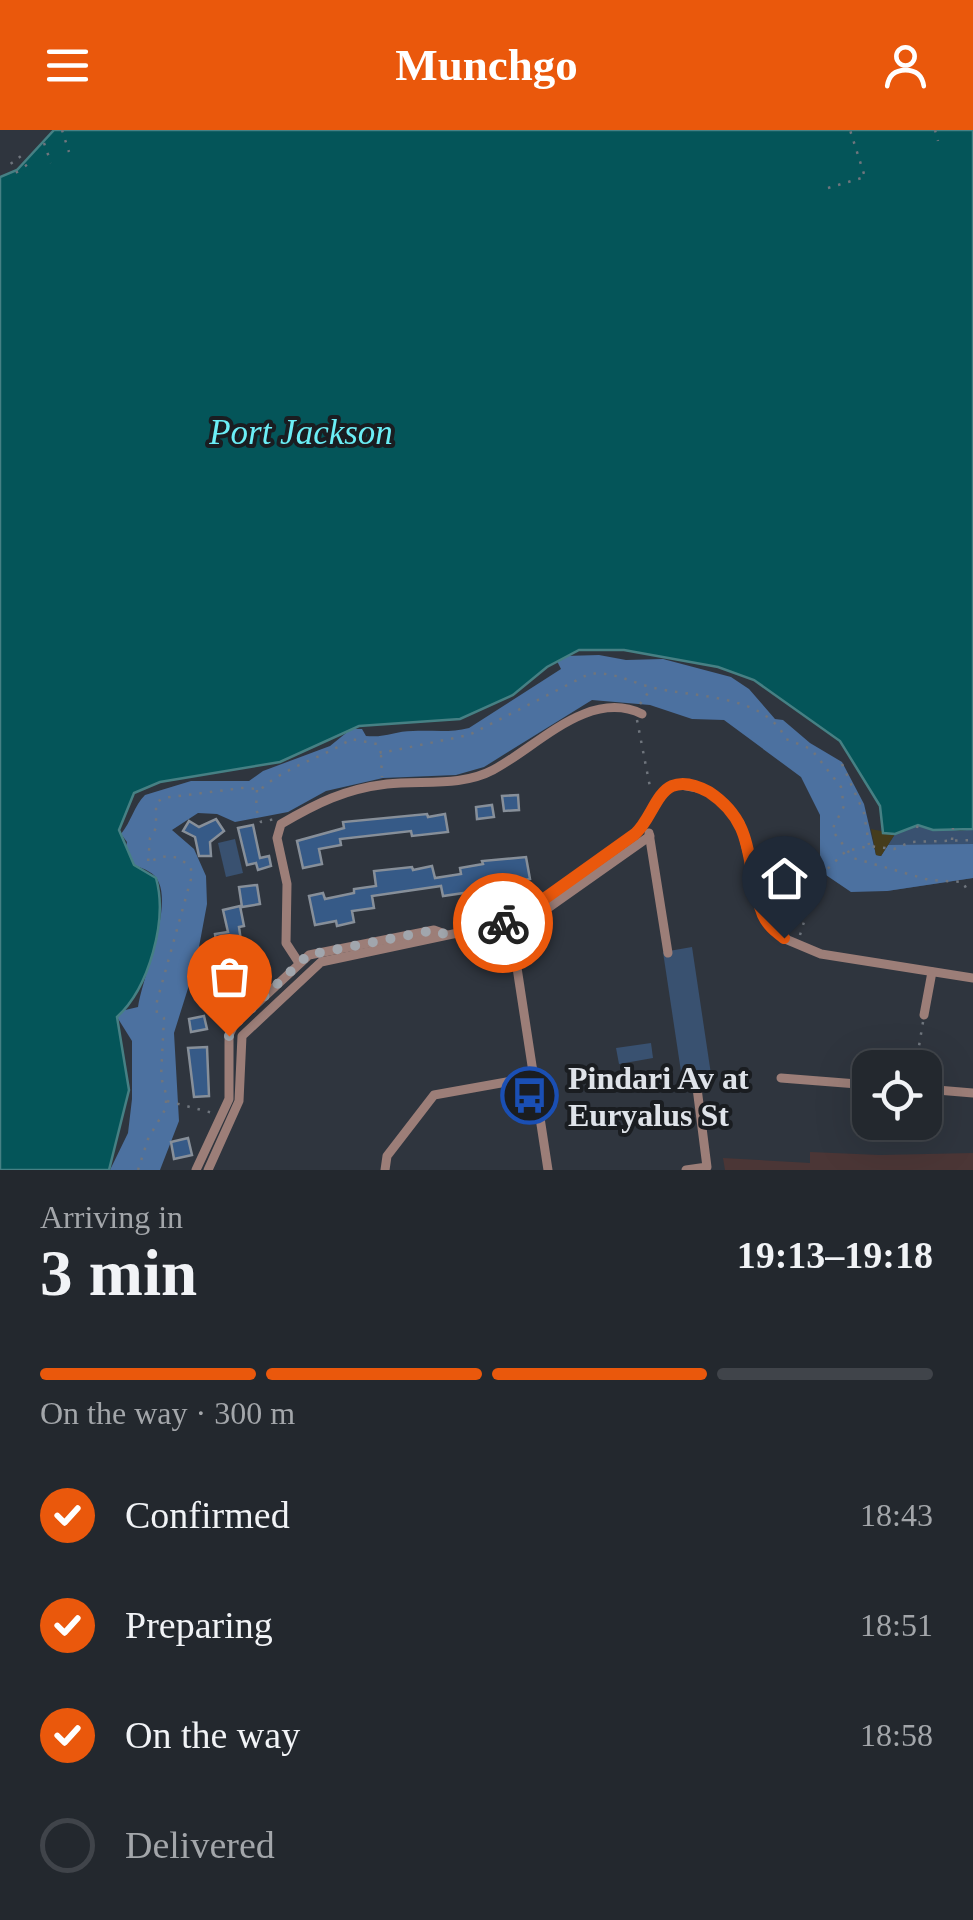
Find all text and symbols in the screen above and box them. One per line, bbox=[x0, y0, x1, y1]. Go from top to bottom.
icon: menu bbox=[40, 38, 95, 93]
icon: person bbox=[878, 38, 933, 93]
text: Munchgo bbox=[395, 40, 578, 90]
water label: Port Jackson bbox=[208, 413, 393, 452]
pin bbox=[742, 836, 827, 939]
icon: home bbox=[757, 851, 812, 906]
courier bbox=[453, 873, 553, 973]
icon: bike bbox=[476, 896, 531, 951]
pin bbox=[187, 934, 272, 1037]
icon: bag bbox=[202, 949, 257, 1004]
map controls bbox=[852, 1050, 942, 1140]
button: locate bbox=[852, 1050, 942, 1140]
place label: Pindari Av at Euryalus St bbox=[568, 1060, 749, 1133]
bus stop icon: Pindari Av at Euryalus St bbox=[499, 1066, 559, 1126]
text: Arriving in bbox=[40, 1199, 183, 1235]
text: 19:13–19:18 bbox=[737, 1234, 933, 1276]
text: 3 min bbox=[40, 1237, 197, 1309]
text: On the way · 300 m bbox=[40, 1395, 295, 1431]
icon: check bbox=[40, 1488, 95, 1543]
text: Confirmed bbox=[125, 1494, 290, 1536]
text: 18:43 bbox=[860, 1497, 933, 1533]
icon: check bbox=[40, 1598, 95, 1653]
text: Preparing bbox=[125, 1604, 273, 1646]
text: 18:51 bbox=[860, 1607, 933, 1643]
icon: check bbox=[40, 1708, 95, 1763]
text: On the way bbox=[125, 1714, 300, 1756]
text: 18:58 bbox=[860, 1717, 933, 1753]
text: Delivered bbox=[125, 1824, 275, 1866]

